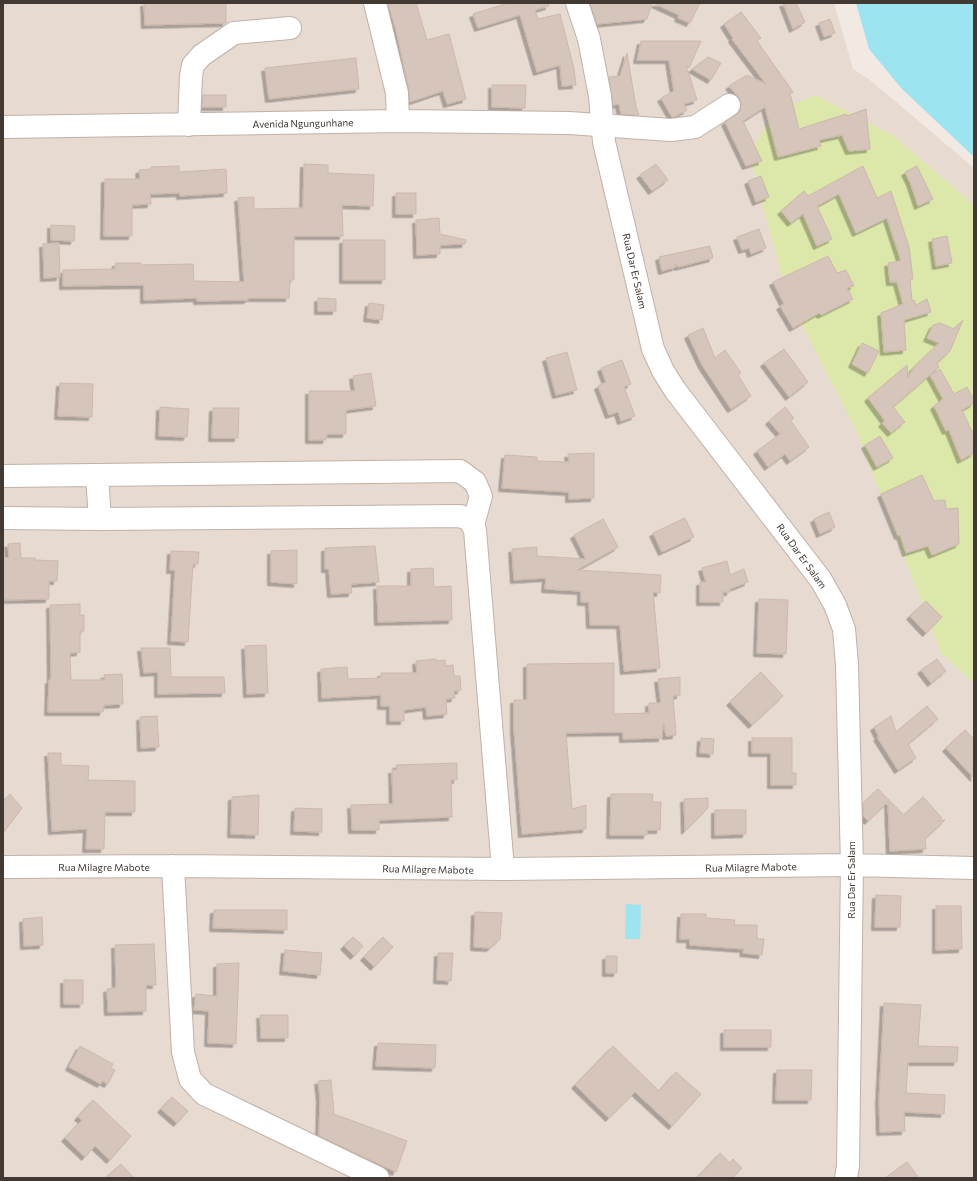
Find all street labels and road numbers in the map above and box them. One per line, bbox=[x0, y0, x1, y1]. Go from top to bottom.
street label: Avenida Ngungunhane bbox=[252, 116, 354, 130]
street label: Rua Dar Er Salam bbox=[620, 232, 650, 310]
street label: Rua Dar Er Salam bbox=[774, 521, 830, 591]
street label: Rua Dar Er Salam bbox=[845, 841, 857, 919]
street label: Rua Milagre Mabote bbox=[705, 860, 797, 874]
street label: Rua Milagre Mabote bbox=[58, 861, 150, 873]
street label: Rua Milagre Mabote bbox=[382, 862, 474, 876]

